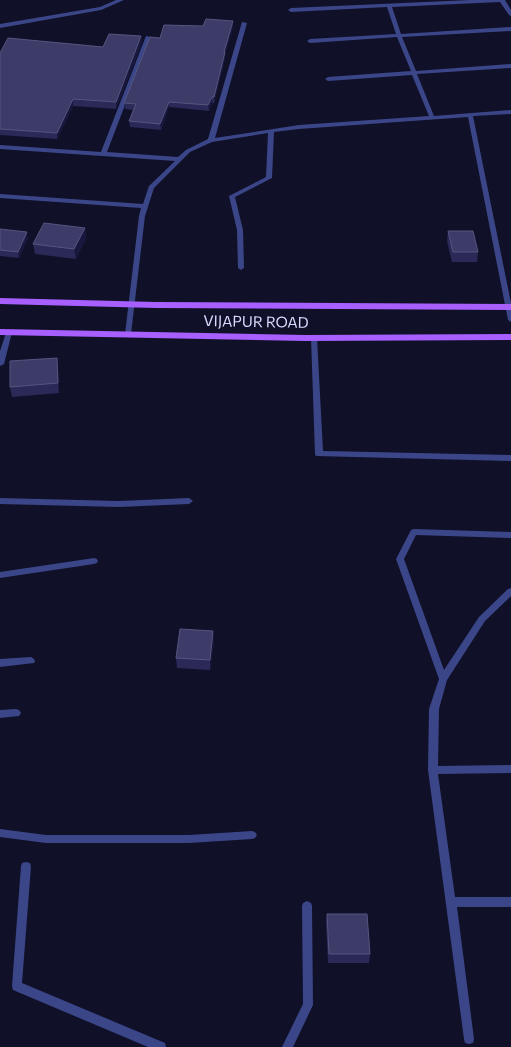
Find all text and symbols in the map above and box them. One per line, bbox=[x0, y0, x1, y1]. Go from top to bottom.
street label: VIJAPUR ROAD bbox=[203, 311, 309, 331]

